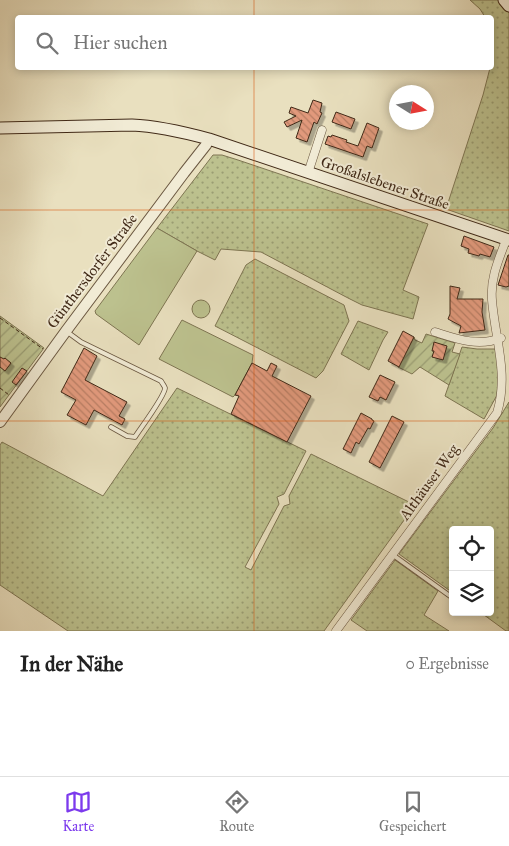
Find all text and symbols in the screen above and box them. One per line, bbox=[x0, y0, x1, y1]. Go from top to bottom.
search box bbox=[15, 15, 494, 70]
icon: search bbox=[33, 29, 61, 57]
text: Hier suchen bbox=[73, 31, 167, 54]
north arrow bbox=[389, 85, 434, 130]
street label: Großalslebener Straße bbox=[318, 153, 452, 213]
street label: Günthersdorfer Straße bbox=[43, 210, 141, 332]
street label: Althäuser Weg bbox=[395, 440, 463, 524]
map controls bbox=[449, 526, 494, 616]
button: locate bbox=[449, 526, 494, 571]
button: layers bbox=[449, 571, 494, 616]
text: In der Nähe bbox=[20, 651, 123, 677]
text: 0 Ergebnisse bbox=[406, 654, 489, 673]
tab: Karte bbox=[62, 788, 94, 835]
tab: Route bbox=[219, 788, 254, 835]
tab: Gespeichert bbox=[379, 788, 447, 835]

